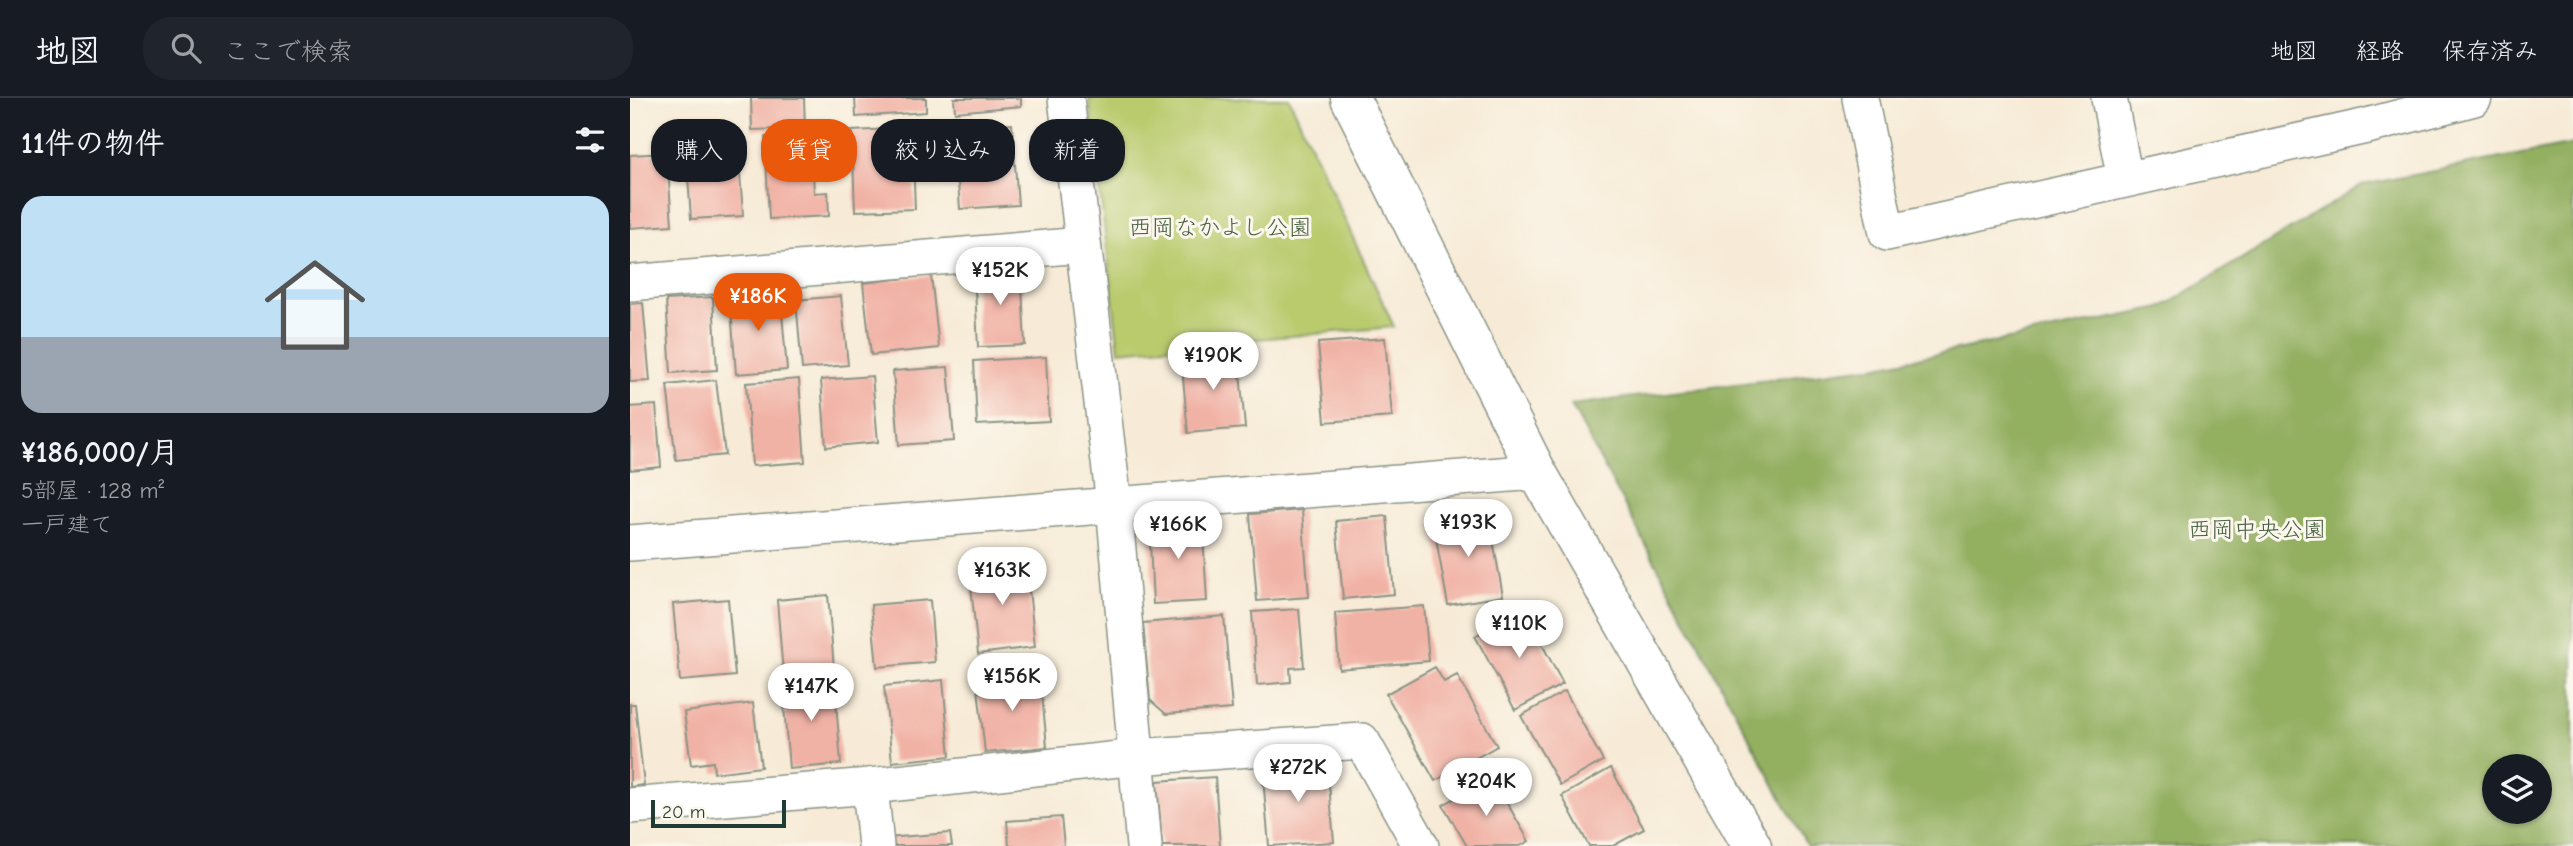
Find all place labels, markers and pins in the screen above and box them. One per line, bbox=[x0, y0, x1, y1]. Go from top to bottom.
pin: ¥152K bbox=[951, 248, 1049, 307]
pin: ¥186K bbox=[709, 274, 807, 333]
pin: ¥190K bbox=[1164, 332, 1262, 392]
pin: ¥193K bbox=[1419, 500, 1517, 559]
pin: ¥166K bbox=[1129, 502, 1227, 561]
pin: ¥163K bbox=[953, 547, 1051, 607]
pin: ¥110K bbox=[1470, 601, 1568, 660]
pin: ¥156K bbox=[963, 654, 1061, 713]
pin: ¥147K bbox=[762, 664, 860, 723]
pin: ¥272K bbox=[1249, 744, 1347, 804]
pin: ¥204K bbox=[1437, 758, 1535, 818]

